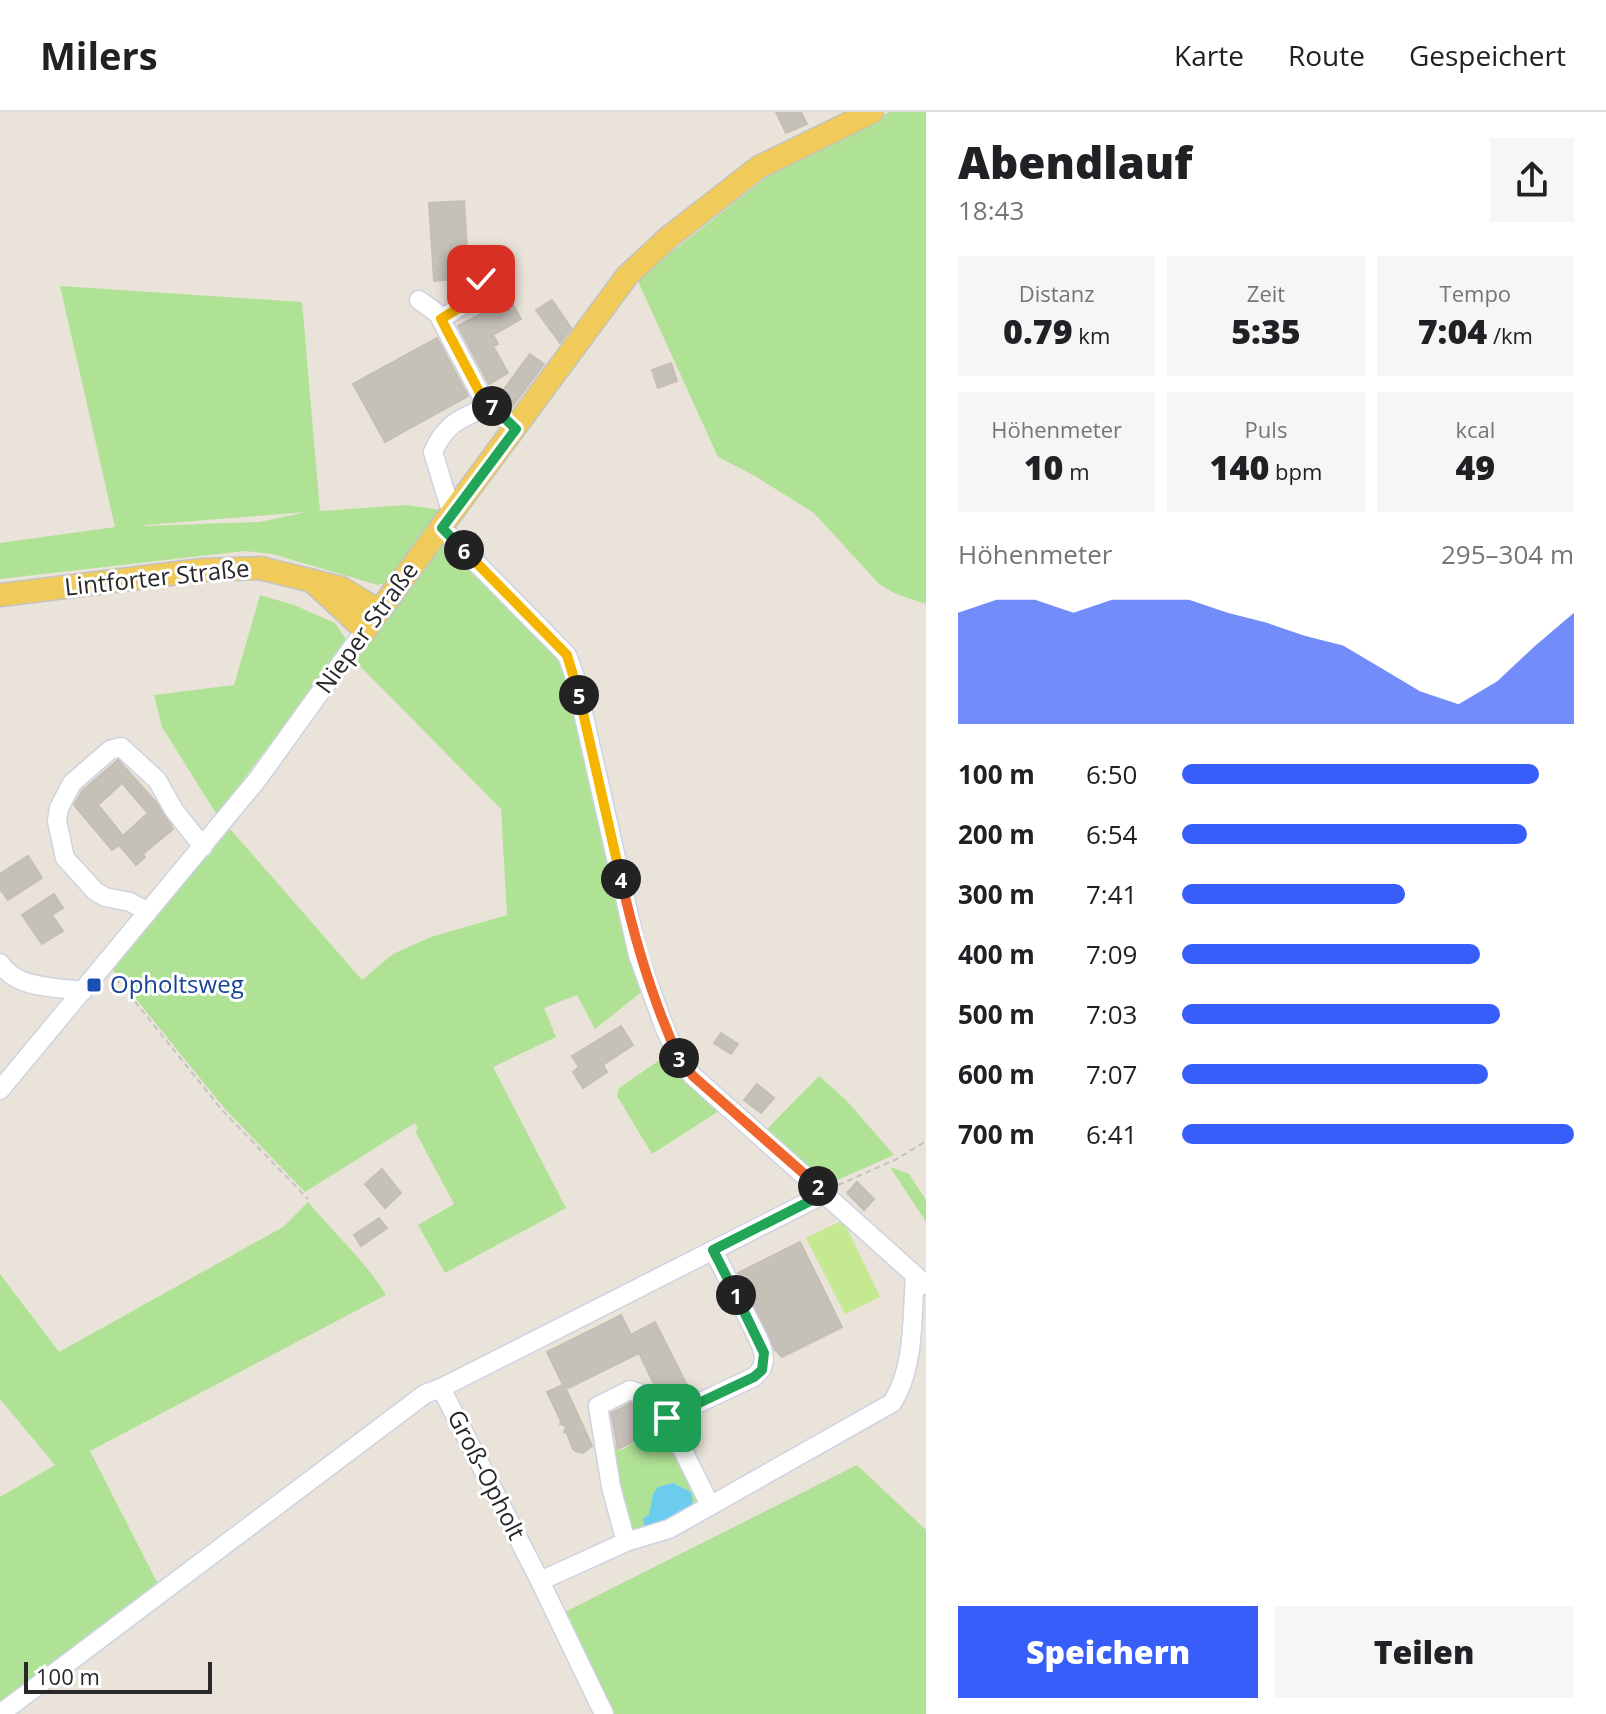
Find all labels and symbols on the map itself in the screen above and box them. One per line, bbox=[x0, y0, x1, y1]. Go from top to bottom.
pin bbox=[447, 245, 515, 313]
pin: 7 bbox=[472, 386, 512, 426]
pin: 6 bbox=[444, 530, 484, 570]
street label: Lintforter Straße bbox=[63, 550, 251, 603]
street label: Nieper Straße bbox=[307, 555, 425, 700]
pin: 5 bbox=[559, 675, 599, 715]
pin: 4 bbox=[601, 859, 641, 899]
place label: Opholtsweg bbox=[110, 967, 244, 1000]
marker: Opholtsweg bbox=[85, 976, 103, 994]
pin: 3 bbox=[659, 1038, 699, 1078]
pin: 2 bbox=[798, 1166, 838, 1206]
pin: 1 bbox=[716, 1275, 756, 1315]
pin bbox=[633, 1384, 701, 1452]
street label: Groß-Opholt bbox=[441, 1404, 534, 1545]
scale bar bbox=[24, 1658, 212, 1694]

